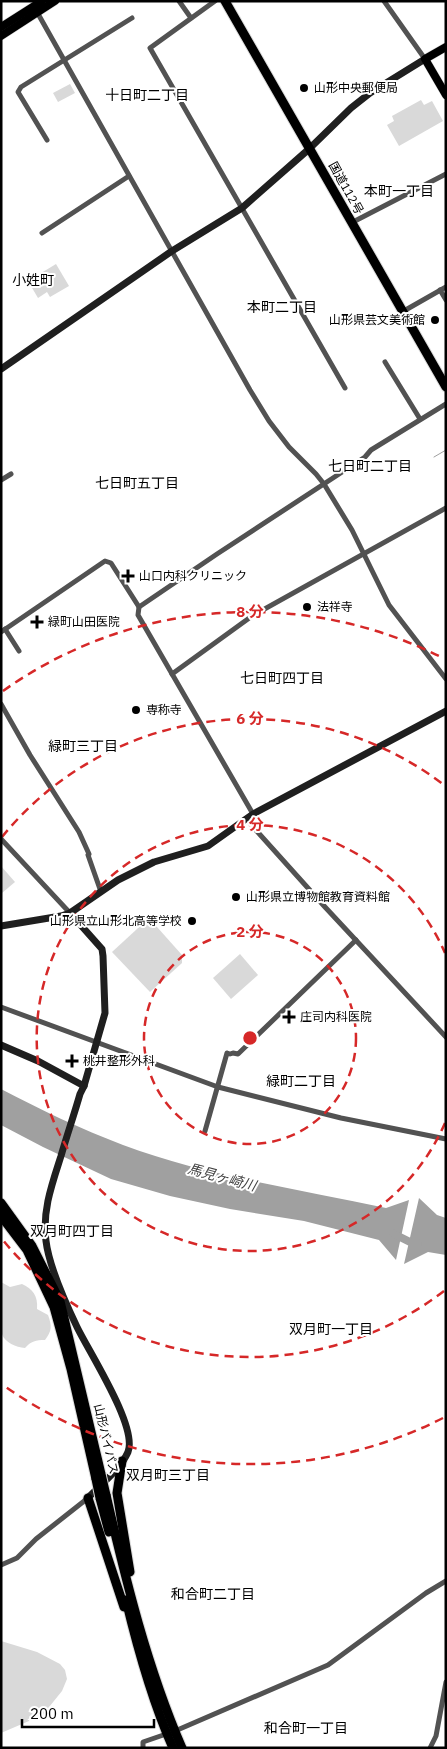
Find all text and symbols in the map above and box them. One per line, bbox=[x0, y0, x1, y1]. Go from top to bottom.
place label: 山形中央郵便局 bbox=[314, 80, 398, 95]
marker: 山形中央郵便局 bbox=[298, 82, 310, 94]
district label: 十日町二丁目 bbox=[105, 86, 189, 104]
street label: 国道112号 bbox=[326, 159, 367, 217]
district label: 本町一丁目 bbox=[364, 182, 434, 200]
district label: 小姓町 bbox=[12, 271, 54, 289]
district label: 本町二丁目 bbox=[247, 298, 317, 316]
place label: 山形県芸文美術館 bbox=[329, 312, 425, 327]
marker: 山形県芸文美術館 bbox=[429, 314, 441, 326]
district label: 七日町二丁目 bbox=[328, 457, 412, 475]
district label: 七日町五丁目 bbox=[95, 474, 179, 492]
place label: 山口内科クリニック bbox=[139, 568, 247, 583]
marker: 山口内科クリニック bbox=[121, 569, 135, 583]
place label: 法祥寺 bbox=[317, 599, 353, 614]
marker: 法祥寺 bbox=[301, 601, 313, 613]
text: 8 分 bbox=[236, 602, 264, 621]
place label: 緑町山田医院 bbox=[48, 614, 120, 629]
marker: 緑町山田医院 bbox=[30, 615, 44, 629]
district label: 七日町四丁目 bbox=[240, 669, 324, 687]
place label: 専称寺 bbox=[146, 702, 182, 717]
marker: 専称寺 bbox=[130, 704, 142, 716]
text: 6 分 bbox=[236, 709, 264, 728]
district label: 緑町三丁目 bbox=[48, 737, 118, 755]
text: 4 分 bbox=[236, 815, 264, 834]
place label: 山形県立博物館教育資料館 bbox=[246, 889, 390, 904]
marker: 山形県立博物館教育資料館 bbox=[230, 891, 242, 903]
place label: 山形県立山形北高等学校 bbox=[50, 913, 182, 928]
marker: 山形県立山形北高等学校 bbox=[186, 915, 198, 927]
text: 2 分 bbox=[236, 922, 264, 941]
place label: 庄司内科医院 bbox=[300, 1009, 372, 1024]
marker: 庄司内科医院 bbox=[282, 1010, 296, 1024]
centre of rings bbox=[241, 1029, 259, 1047]
place label: 桃井整形外科 bbox=[83, 1053, 155, 1068]
marker: 桃井整形外科 bbox=[65, 1054, 79, 1068]
district label: 緑町二丁目 bbox=[266, 1072, 336, 1090]
water label: 馬見ヶ崎川 bbox=[186, 1159, 260, 1195]
district label: 双月町四丁目 bbox=[30, 1222, 114, 1240]
district label: 双月町一丁目 bbox=[289, 1320, 373, 1338]
street label: 山形バイパス bbox=[91, 1402, 122, 1476]
district label: 双月町三丁目 bbox=[126, 1466, 210, 1484]
district label: 和合町二丁目 bbox=[171, 1585, 255, 1603]
scale bar bbox=[22, 1696, 155, 1728]
text: 200 m bbox=[30, 1704, 74, 1723]
district label: 和合町一丁目 bbox=[264, 1719, 348, 1737]

